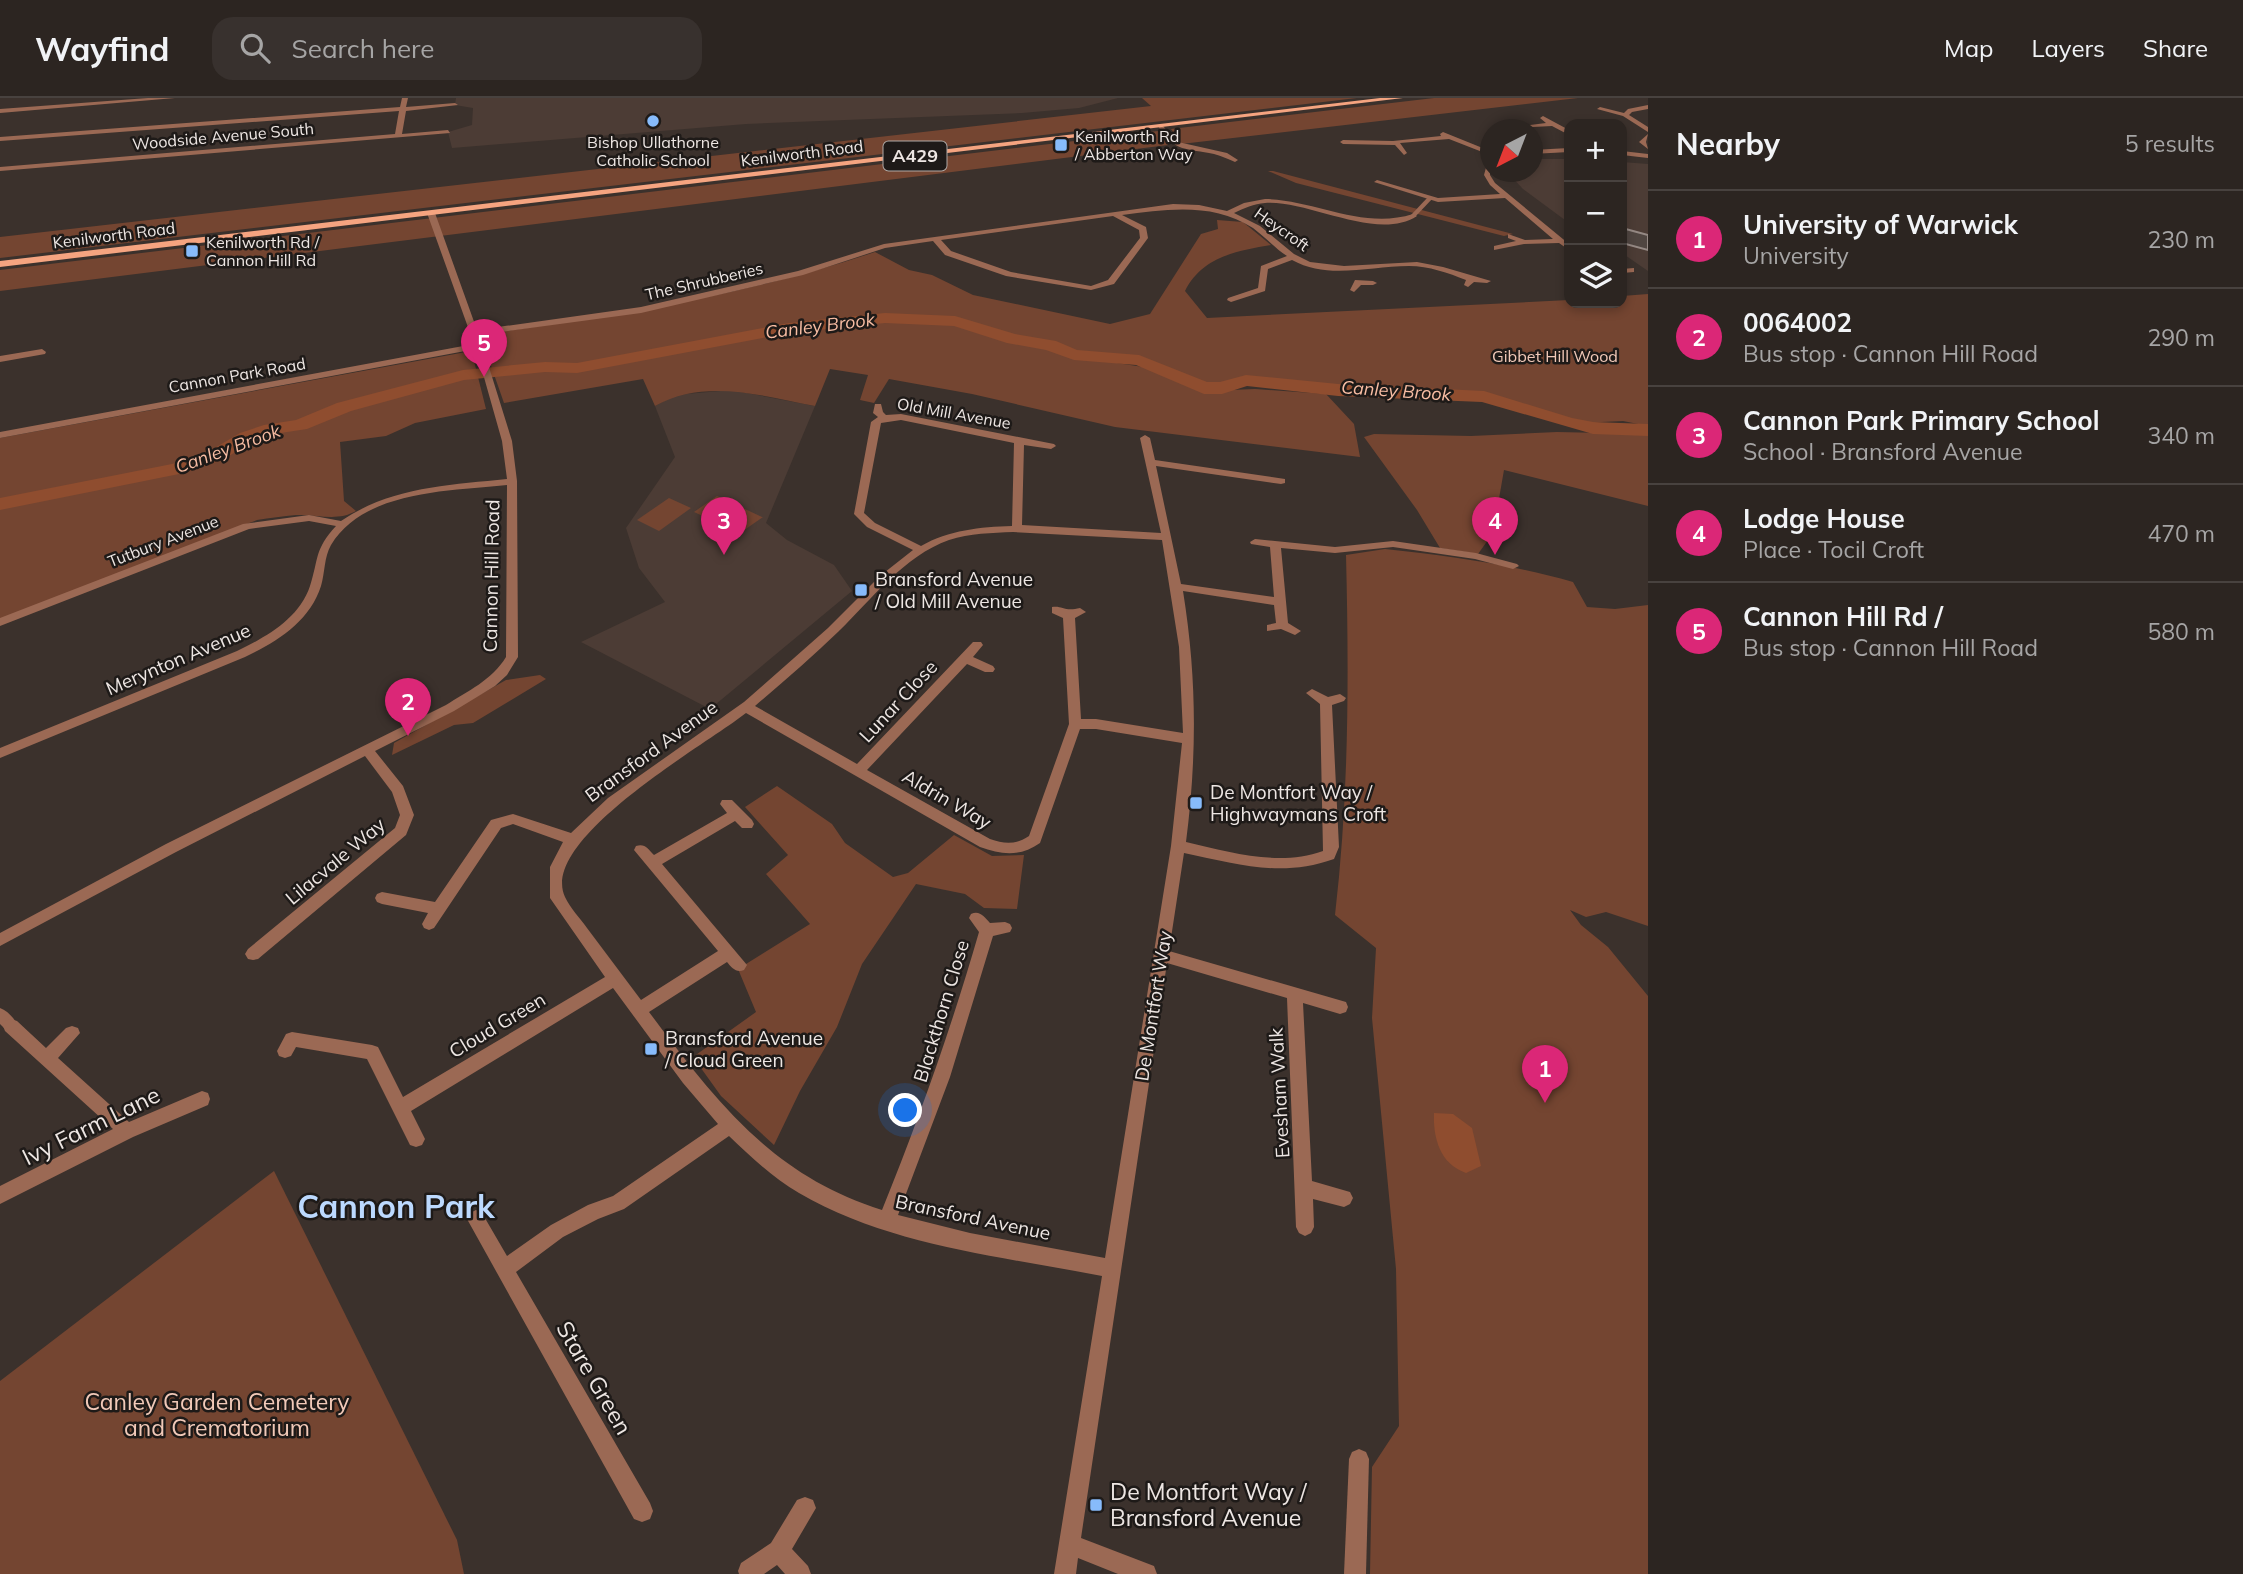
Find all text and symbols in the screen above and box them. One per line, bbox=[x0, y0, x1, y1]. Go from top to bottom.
search box bbox=[212, 17, 702, 80]
text: Wayfind bbox=[35, 28, 170, 69]
icon: search bbox=[236, 29, 274, 67]
text: Search here bbox=[292, 32, 434, 65]
text: Map bbox=[1944, 33, 1993, 63]
text: Layers bbox=[2031, 33, 2105, 63]
text: Share bbox=[2143, 33, 2208, 63]
marker: Bishop Ullathorne Catholic School bbox=[645, 113, 661, 129]
street label: Woodside Avenue South bbox=[131, 118, 315, 154]
north arrow bbox=[1480, 119, 1543, 182]
map controls bbox=[1564, 119, 1627, 308]
button: + bbox=[1564, 119, 1627, 182]
text: Nearby bbox=[1676, 125, 1780, 163]
place label: Kenilworth Rd / Abberton Way bbox=[1074, 126, 1193, 164]
text: 5 results bbox=[2125, 129, 2215, 158]
place label: Bishop Ullathorne Catholic School bbox=[587, 132, 719, 170]
street label: Kenilworth Road bbox=[740, 136, 864, 170]
marker: Kenilworth Rd / Abberton Way bbox=[1053, 137, 1069, 153]
road number: A429 bbox=[884, 142, 946, 170]
button: − bbox=[1564, 182, 1627, 245]
street label: Heycroft bbox=[1251, 203, 1314, 255]
text: University of Warwick bbox=[1743, 208, 2018, 241]
street label: Kenilworth Road bbox=[52, 218, 176, 252]
text: 1 bbox=[1692, 225, 1706, 254]
text: 230 m bbox=[2147, 225, 2215, 254]
place label: Kenilworth Rd / Cannon Hill Rd bbox=[206, 232, 320, 270]
text: University bbox=[1743, 241, 1849, 270]
marker: Kenilworth Rd / Cannon Hill Rd bbox=[184, 243, 200, 259]
button: layers bbox=[1564, 245, 1627, 308]
street label: The Shrubberies bbox=[643, 258, 765, 304]
text: 0064002 bbox=[1743, 306, 1852, 339]
water label: Canley Brook bbox=[764, 307, 877, 344]
pin: 5 bbox=[461, 319, 507, 377]
text: 2 bbox=[1692, 323, 1706, 352]
text: 290 m bbox=[2147, 323, 2215, 352]
text: Bus stop · Cannon Hill Road bbox=[1743, 339, 2038, 368]
park label: Gibbet Hill Wood bbox=[1492, 346, 1618, 366]
street label: Cannon Park Road bbox=[167, 353, 307, 397]
water label: Canley Brook bbox=[1340, 375, 1452, 406]
street label: Old Mill Avenue bbox=[896, 393, 1012, 433]
text: Cannon Park Primary School bbox=[1743, 404, 2099, 437]
water label: Canley Brook bbox=[172, 419, 284, 478]
text: 3 bbox=[1692, 421, 1706, 450]
text: 340 m bbox=[2147, 421, 2215, 450]
text: School · Bransford Avenue bbox=[1743, 437, 2023, 466]
pin: 3 bbox=[701, 497, 747, 555]
pin: 4 bbox=[1472, 497, 1518, 555]
street label: Cannon Hill Road bbox=[478, 499, 504, 653]
text: Lodge House bbox=[1743, 502, 1905, 535]
street label: Tutbury Avenue bbox=[105, 511, 221, 571]
text: 4 bbox=[1692, 519, 1706, 548]
text: 470 m bbox=[2147, 519, 2215, 548]
text: Place · Tocil Croft bbox=[1743, 535, 1924, 564]
place label: Bransford Avenue / Old Mill Avenue bbox=[874, 567, 1033, 613]
marker: Bransford Avenue / Old Mill Avenue bbox=[853, 582, 869, 598]
text: Cannon Hill Rd / bbox=[1743, 600, 1943, 633]
text: 5 bbox=[1692, 617, 1706, 646]
text: 580 m bbox=[2147, 617, 2215, 646]
street label: Merynton Avenue bbox=[102, 618, 254, 700]
text: Bus stop · Cannon Hill Road bbox=[1743, 633, 2038, 662]
street label: Lunar Close bbox=[854, 655, 942, 747]
pin: 2 bbox=[385, 678, 431, 736]
street label: Bransford Avenue bbox=[580, 695, 722, 807]
street label: Aldrin Way bbox=[898, 764, 996, 834]
place label: De Montfort Way / Highwaymans Croft bbox=[1210, 780, 1386, 826]
marker: De Montfort Way / Highwaymans Croft bbox=[1188, 795, 1204, 811]
street label: Lilacvale Way bbox=[280, 812, 390, 910]
street label: De Montfort Way bbox=[1129, 929, 1177, 1083]
street label: Blackthorn Close bbox=[908, 937, 974, 1085]
street label: Cloud Green bbox=[444, 987, 550, 1063]
place label: Bransford Avenue / Cloud Green bbox=[664, 1026, 823, 1072]
street label: Evesham Walk bbox=[1264, 1027, 1294, 1159]
marker: Bransford Avenue / Cloud Green bbox=[643, 1041, 659, 1057]
pin: 1 bbox=[1522, 1045, 1568, 1103]
street label: Ivy Farm Lane bbox=[17, 1080, 164, 1171]
your location bbox=[888, 1093, 922, 1127]
district label: Cannon Park bbox=[297, 1186, 496, 1226]
street label: Bransford Avenue bbox=[893, 1189, 1053, 1245]
street label: Stare Green bbox=[550, 1316, 639, 1440]
park label: Canley Garden Cemetery and Crematorium bbox=[84, 1387, 350, 1442]
place label: De Montfort Way / Bransford Avenue bbox=[1110, 1477, 1308, 1532]
marker: De Montfort Way / Bransford Avenue bbox=[1088, 1497, 1104, 1513]

